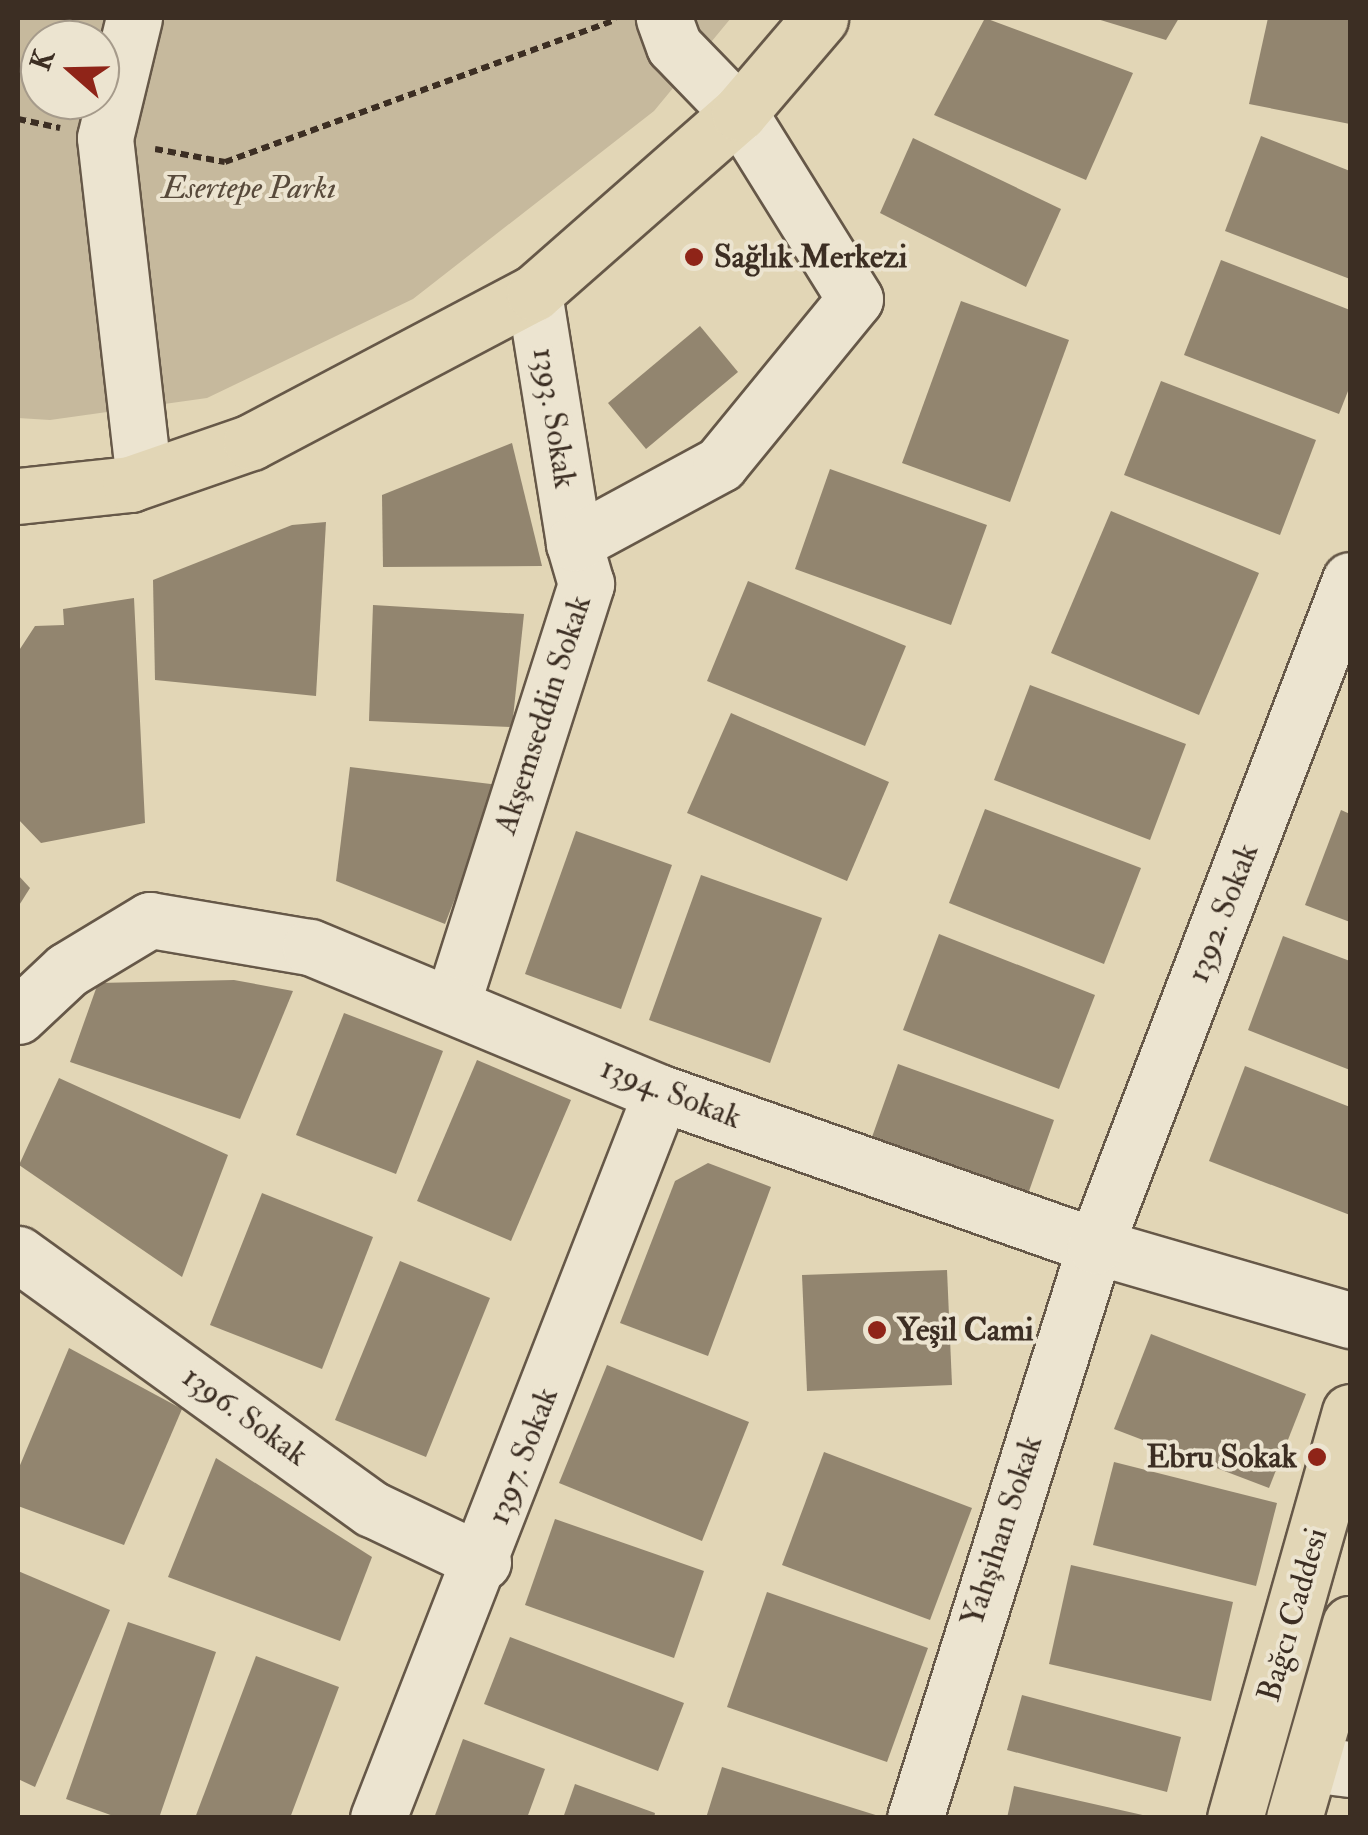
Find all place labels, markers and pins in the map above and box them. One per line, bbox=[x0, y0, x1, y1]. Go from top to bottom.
place label: Sağlık Merkezi bbox=[714, 238, 907, 276]
marker: Sağlık Merkezi bbox=[683, 246, 705, 268]
place label: Yeşil Cami bbox=[897, 1311, 1034, 1349]
marker: Yeşil Cami bbox=[866, 1319, 888, 1341]
place label: Ebru Sokak bbox=[1147, 1438, 1297, 1476]
marker: Ebru Sokak bbox=[1306, 1446, 1328, 1468]

